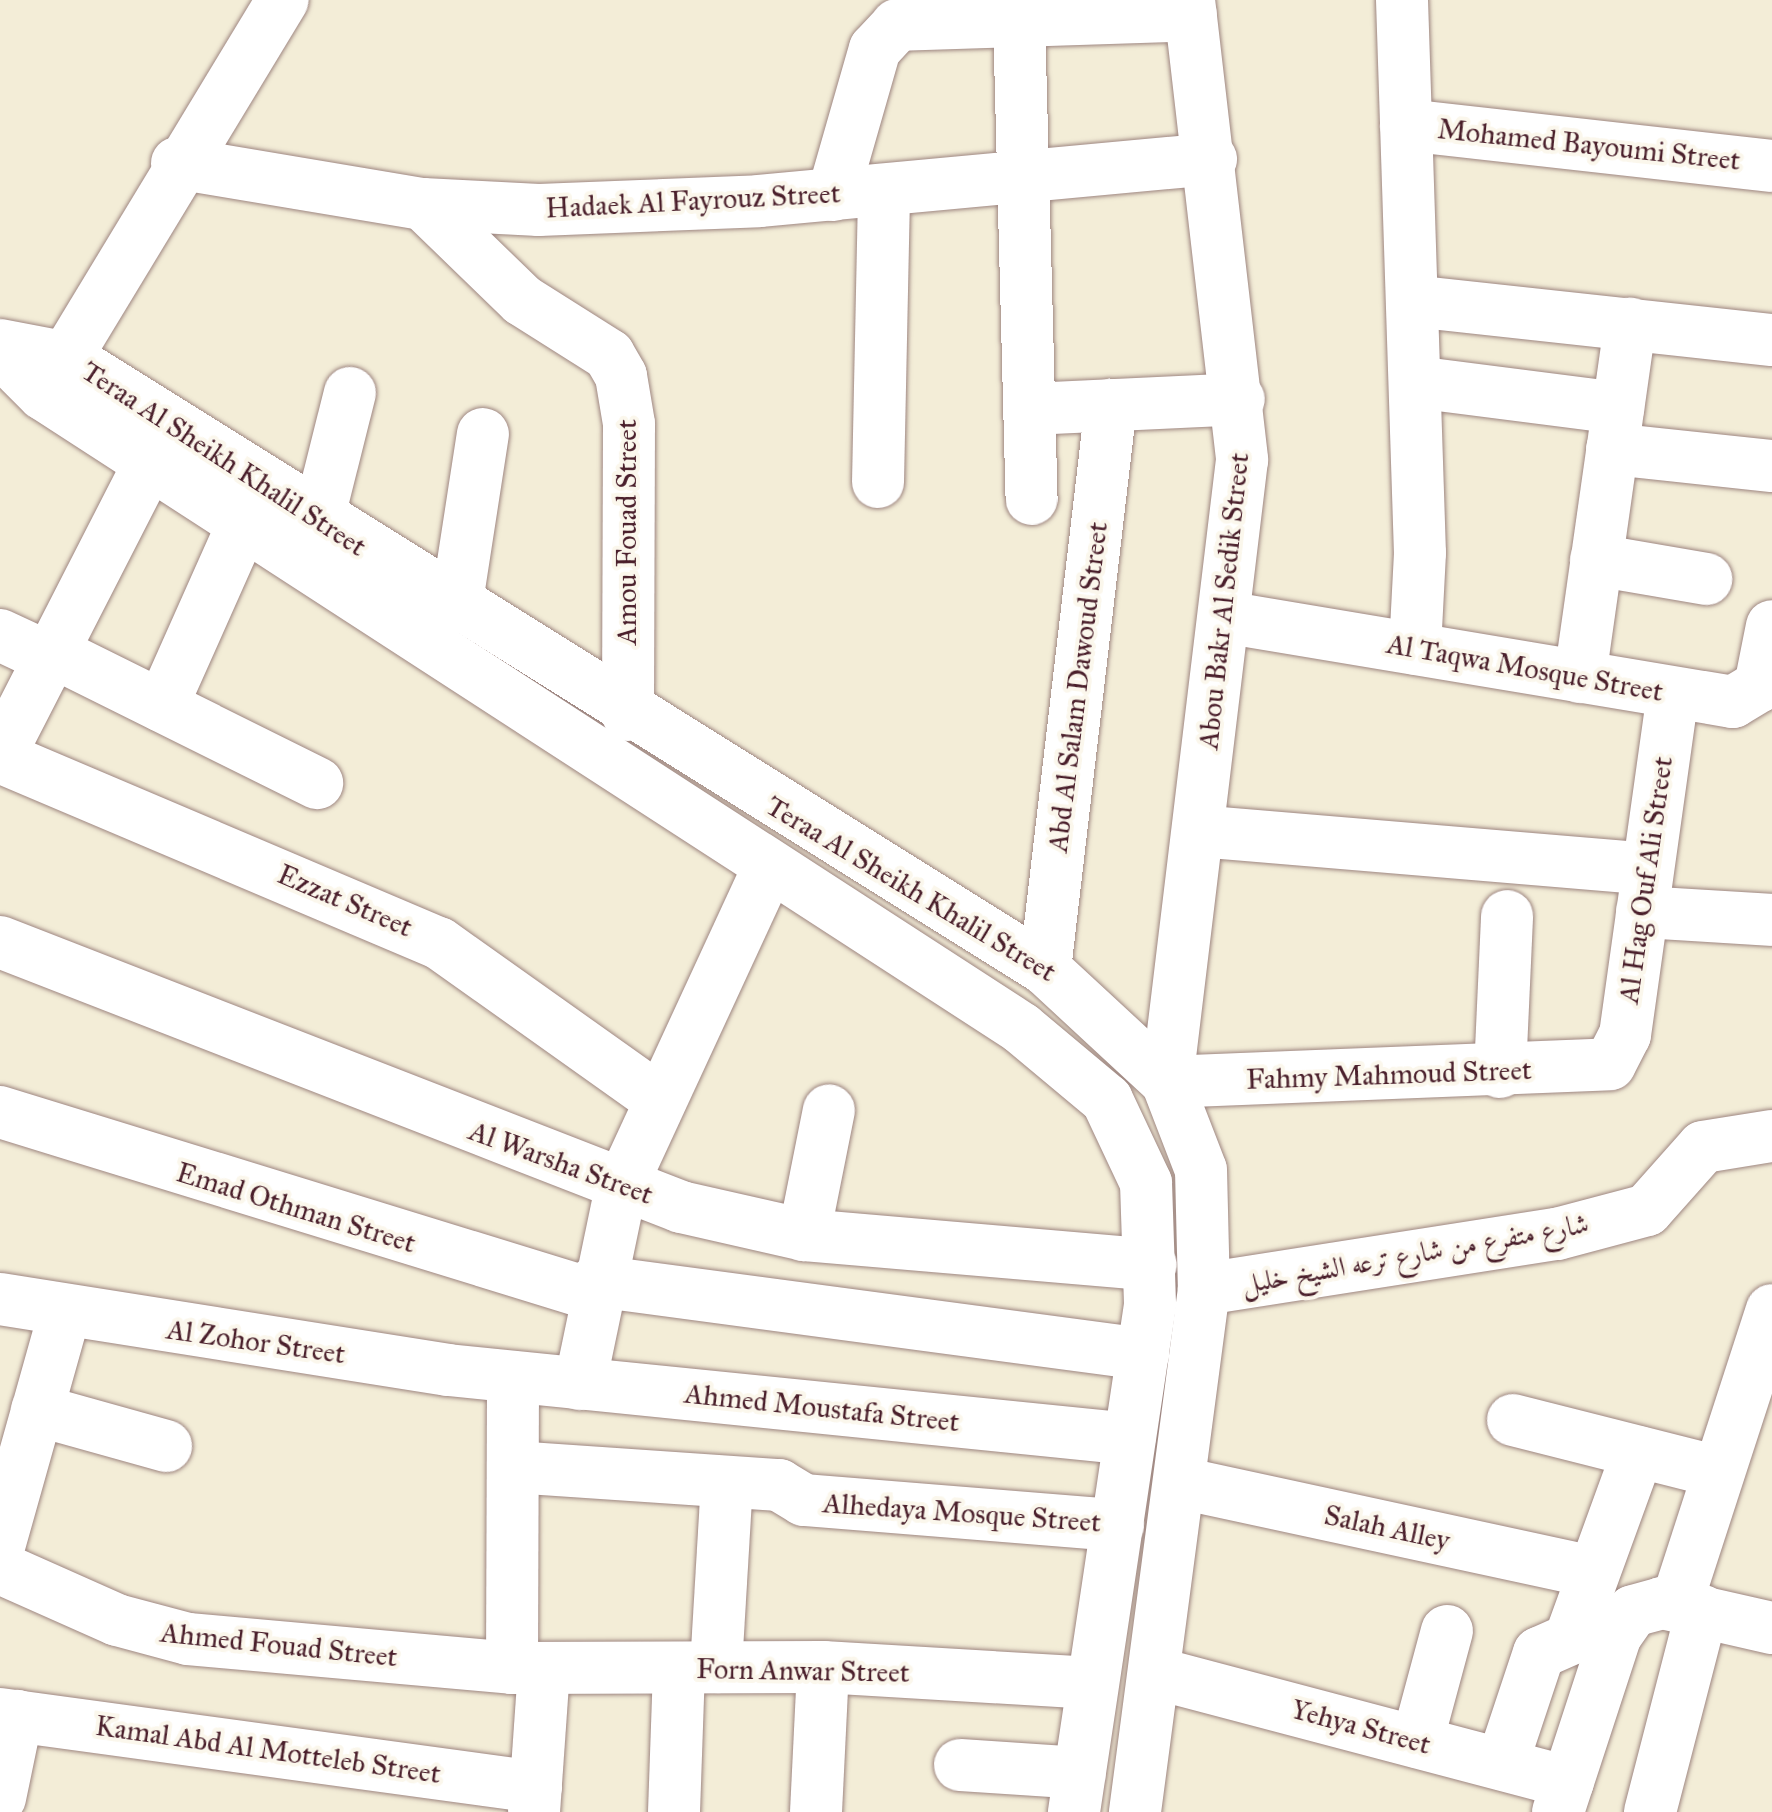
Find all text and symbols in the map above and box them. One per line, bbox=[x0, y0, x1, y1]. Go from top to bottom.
street label: Mohamed Bayoumi Street bbox=[1436, 112, 1742, 178]
street label: Hadaek Al Fayrouz Street bbox=[545, 176, 841, 226]
street label: Teraa Al Sheikh Khalil Street bbox=[75, 354, 373, 564]
street label: Amou Fouad Street bbox=[610, 419, 644, 645]
street label: Abou Bakr Al Sedik Street bbox=[1192, 451, 1256, 751]
street label: Abd Al Salam Dawoud Street bbox=[1041, 520, 1115, 854]
street label: Al Taqwa Mosque Street bbox=[1384, 627, 1666, 709]
street label: Al Hag Ouf Ali Street bbox=[1612, 754, 1680, 1006]
street label: Teraa Al Sheikh Khalil Street bbox=[760, 789, 1062, 989]
street label: Ezzat Street bbox=[272, 858, 418, 944]
street label: Fahmy Mahmoud Street bbox=[1246, 1053, 1532, 1097]
street label: Al Warsha Street bbox=[464, 1114, 658, 1212]
street label: Emad Othman Street bbox=[172, 1156, 420, 1260]
street label: شارع متفرع من شارع ترعه الشيخ خليل bbox=[1239, 1207, 1591, 1301]
street label: Al Zohor Street bbox=[165, 1313, 347, 1371]
street label: Ahmed Moustafa Street bbox=[683, 1377, 961, 1439]
street label: Alhedaya Mosque Street bbox=[822, 1487, 1102, 1539]
street label: Salah Alley bbox=[1321, 1498, 1453, 1558]
street label: Ahmed Fouad Street bbox=[159, 1616, 399, 1674]
street label: Forn Anwar Street bbox=[696, 1652, 910, 1690]
street label: Yehya Street bbox=[1288, 1692, 1434, 1762]
street label: Kamal Abd Al Motteleb Street bbox=[93, 1709, 443, 1791]

